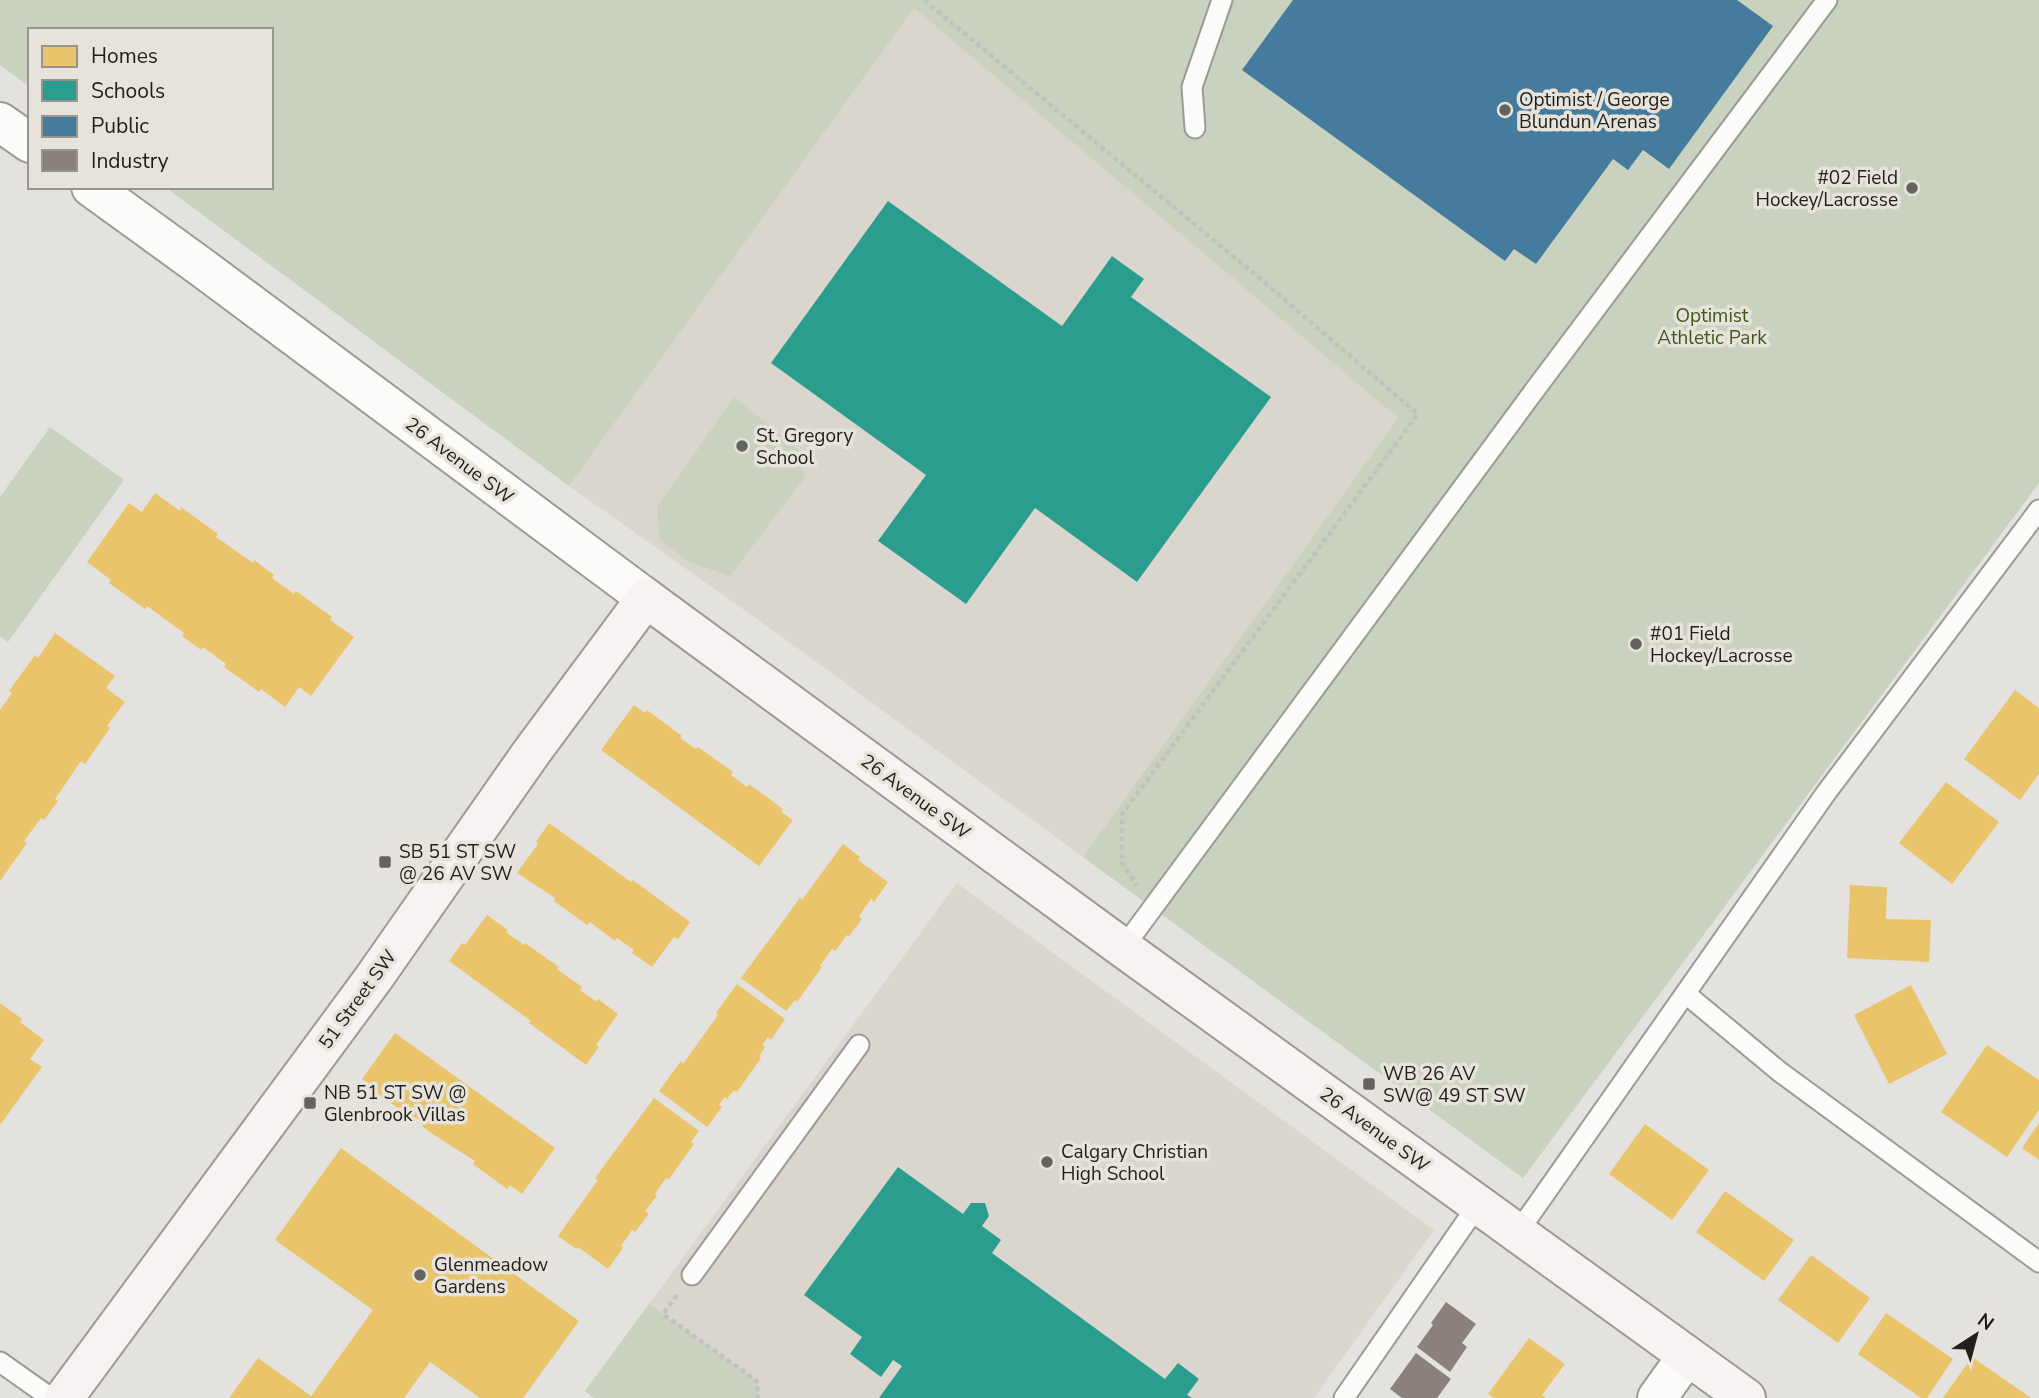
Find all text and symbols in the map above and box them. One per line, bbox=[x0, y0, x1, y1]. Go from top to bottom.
legend bbox=[28, 28, 273, 189]
text: Homes bbox=[91, 42, 158, 70]
text: Schools bbox=[91, 77, 165, 105]
place label: Optimist / George Blundun Arenas bbox=[1519, 87, 1670, 135]
marker: Optimist / George Blundun Arenas bbox=[1497, 102, 1513, 118]
text: Public bbox=[91, 112, 149, 140]
text: Industry bbox=[91, 147, 169, 175]
place label: #02 Field Hockey/Lacrosse bbox=[1756, 165, 1898, 213]
marker: #02 Field Hockey/Lacrosse bbox=[1904, 180, 1920, 196]
park label: Optimist Athletic Park bbox=[1657, 303, 1767, 351]
street label: 26 Avenue SW bbox=[400, 411, 519, 510]
place label: St. Gregory School bbox=[756, 423, 853, 471]
marker: St. Gregory School bbox=[734, 438, 750, 454]
place label: #01 Field Hockey/Lacrosse bbox=[1650, 621, 1793, 669]
marker: #01 Field Hockey/Lacrosse bbox=[1628, 636, 1644, 652]
street label: 26 Avenue SW bbox=[855, 748, 976, 845]
place label: SB 51 ST SW @ 26 AV SW bbox=[399, 839, 516, 887]
marker: SB 51 ST SW @ 26 AV SW bbox=[377, 854, 393, 870]
street label: 51 Street SW bbox=[313, 945, 403, 1054]
place label: WB 26 AV SW@ 49 ST SW bbox=[1383, 1061, 1526, 1109]
marker: WB 26 AV SW@ 49 ST SW bbox=[1361, 1076, 1377, 1092]
place label: NB 51 ST SW @ Glenbrook Villas bbox=[324, 1080, 466, 1128]
street label: 26 Avenue SW bbox=[1314, 1081, 1435, 1178]
marker: NB 51 ST SW @ Glenbrook Villas bbox=[302, 1095, 318, 1111]
place label: Calgary Christian High School bbox=[1061, 1139, 1208, 1187]
marker: Calgary Christian High School bbox=[1039, 1154, 1055, 1170]
place label: Glenmeadow Gardens bbox=[434, 1252, 548, 1300]
marker: Glenmeadow Gardens bbox=[412, 1267, 428, 1283]
north arrow bbox=[1941, 1300, 2011, 1370]
text: N bbox=[1972, 1307, 1999, 1337]

